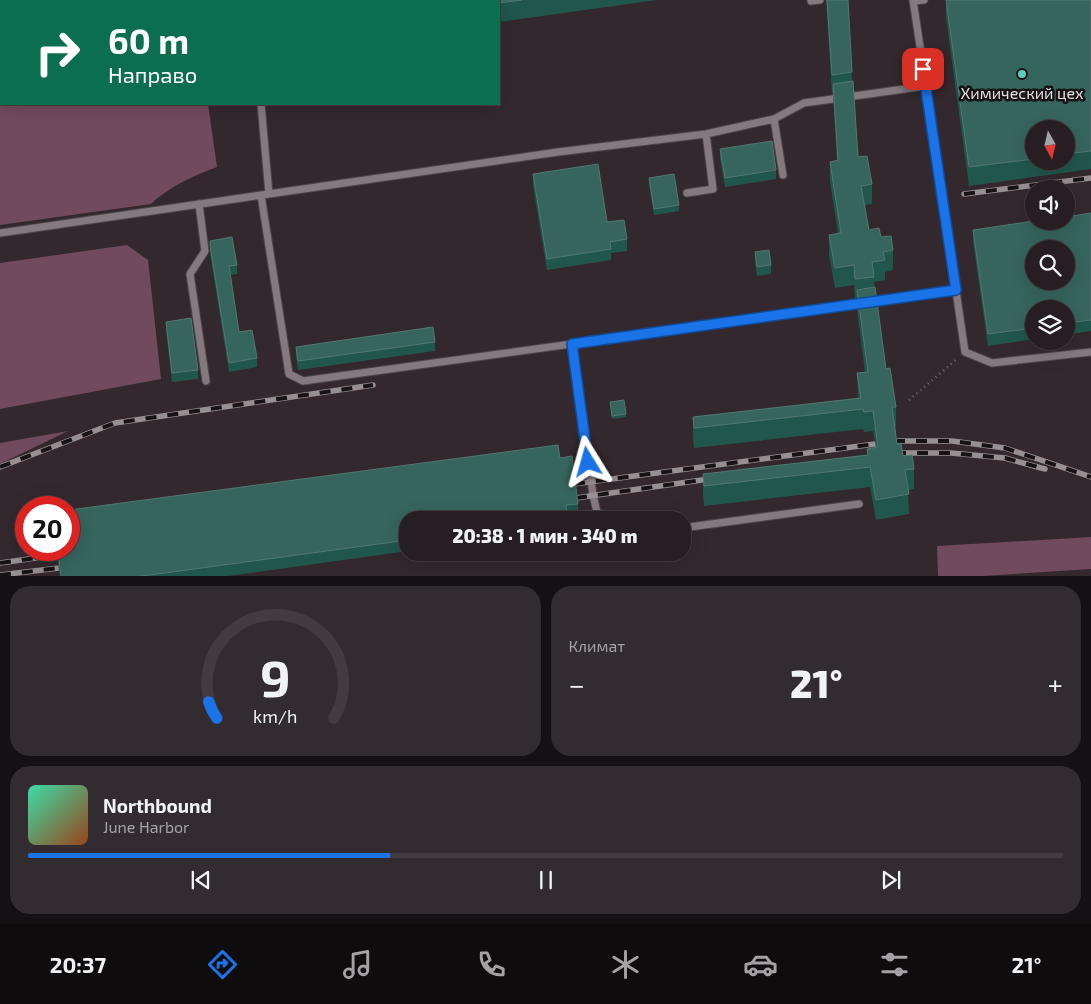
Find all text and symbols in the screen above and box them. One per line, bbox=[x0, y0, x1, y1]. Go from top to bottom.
text: 60 m bbox=[108, 19, 189, 61]
icon: right bbox=[25, 20, 90, 85]
pin bbox=[902, 48, 944, 90]
icon: arrive bbox=[909, 55, 937, 83]
text: Направо bbox=[108, 61, 197, 87]
marker: Химический цех bbox=[1016, 68, 1028, 80]
place label: Химический цех bbox=[961, 83, 1084, 102]
north arrow bbox=[1025, 120, 1075, 170]
map controls bbox=[1025, 120, 1075, 350]
button: sound bbox=[1025, 180, 1075, 230]
button: search bbox=[1025, 240, 1075, 290]
button: layers bbox=[1025, 300, 1075, 350]
position arrow bbox=[561, 435, 613, 487]
speed limit sign: 20 bbox=[15, 496, 80, 561]
text: 20:38 · 1 мин · 340 m bbox=[452, 524, 638, 547]
text: Климат bbox=[569, 636, 625, 655]
text: 9 bbox=[260, 645, 291, 707]
text: 21° bbox=[790, 660, 842, 706]
text: − bbox=[569, 667, 585, 701]
text: + bbox=[1048, 667, 1063, 701]
text: km/h bbox=[253, 705, 297, 727]
text: Northbound bbox=[103, 794, 212, 817]
text: June Harbor bbox=[103, 817, 190, 836]
icon: previous bbox=[187, 866, 215, 894]
icon: pause bbox=[532, 866, 560, 894]
icon: next bbox=[877, 866, 905, 894]
icon: directions bbox=[205, 947, 240, 982]
icon: music bbox=[340, 947, 375, 982]
icon: phone bbox=[474, 947, 509, 982]
icon: climate bbox=[608, 947, 643, 982]
icon: car bbox=[743, 947, 778, 982]
icon: filters bbox=[877, 947, 912, 982]
text: 20:37 bbox=[50, 951, 106, 977]
text: 21° bbox=[1011, 951, 1041, 977]

